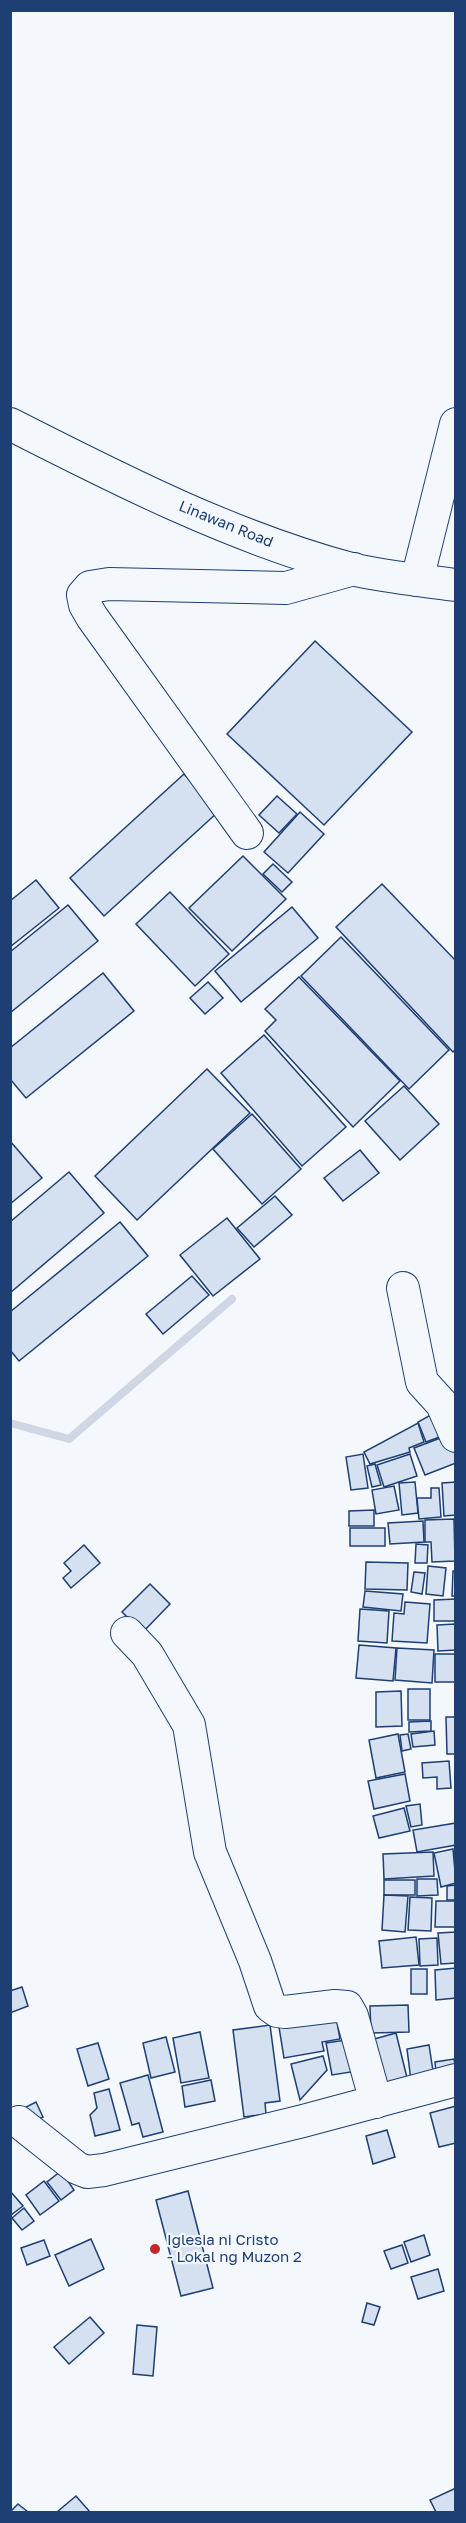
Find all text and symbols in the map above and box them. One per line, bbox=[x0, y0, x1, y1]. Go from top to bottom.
street label: Linawan Road bbox=[177, 496, 276, 550]
place label: Iglesia ni Cristo - Lokal ng Muzon 2 bbox=[167, 2230, 302, 2265]
marker: Iglesia ni Cristo - Lokal ng Muzon 2 bbox=[148, 2242, 162, 2256]

